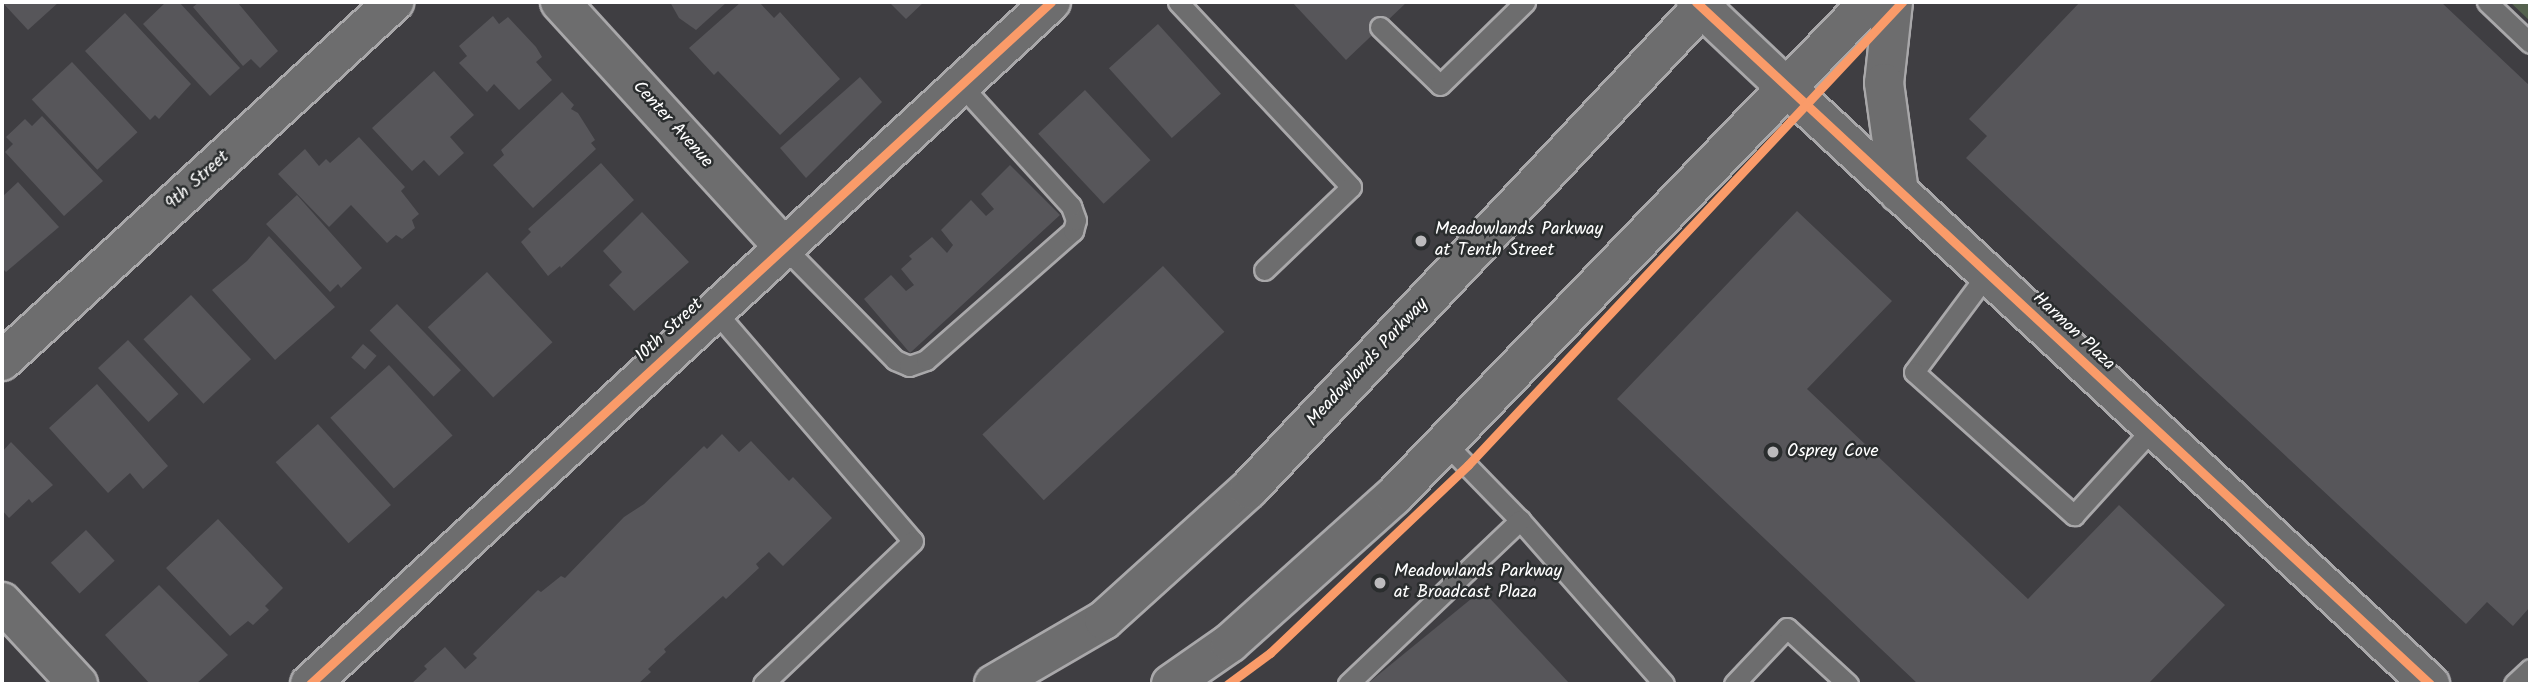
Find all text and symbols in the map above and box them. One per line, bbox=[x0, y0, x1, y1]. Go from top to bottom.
street label: Center Avenue bbox=[627, 77, 717, 173]
street label: 9th Street bbox=[162, 147, 234, 215]
place label: Meadowlands Parkway at Tenth Street bbox=[1435, 220, 1603, 262]
marker: Meadowlands Parkway at Tenth Street bbox=[1413, 233, 1429, 249]
street label: Harmon Plaza bbox=[2027, 288, 2119, 376]
street label: 10th Street bbox=[632, 294, 708, 368]
street label: Meadowlands Parkway bbox=[1303, 294, 1433, 432]
place label: Osprey Cove bbox=[1787, 441, 1879, 463]
marker: Osprey Cove bbox=[1765, 444, 1781, 460]
place label: Meadowlands Parkway at Broadcast Plaza bbox=[1394, 562, 1562, 604]
marker: Meadowlands Parkway at Broadcast Plaza bbox=[1372, 575, 1388, 591]

